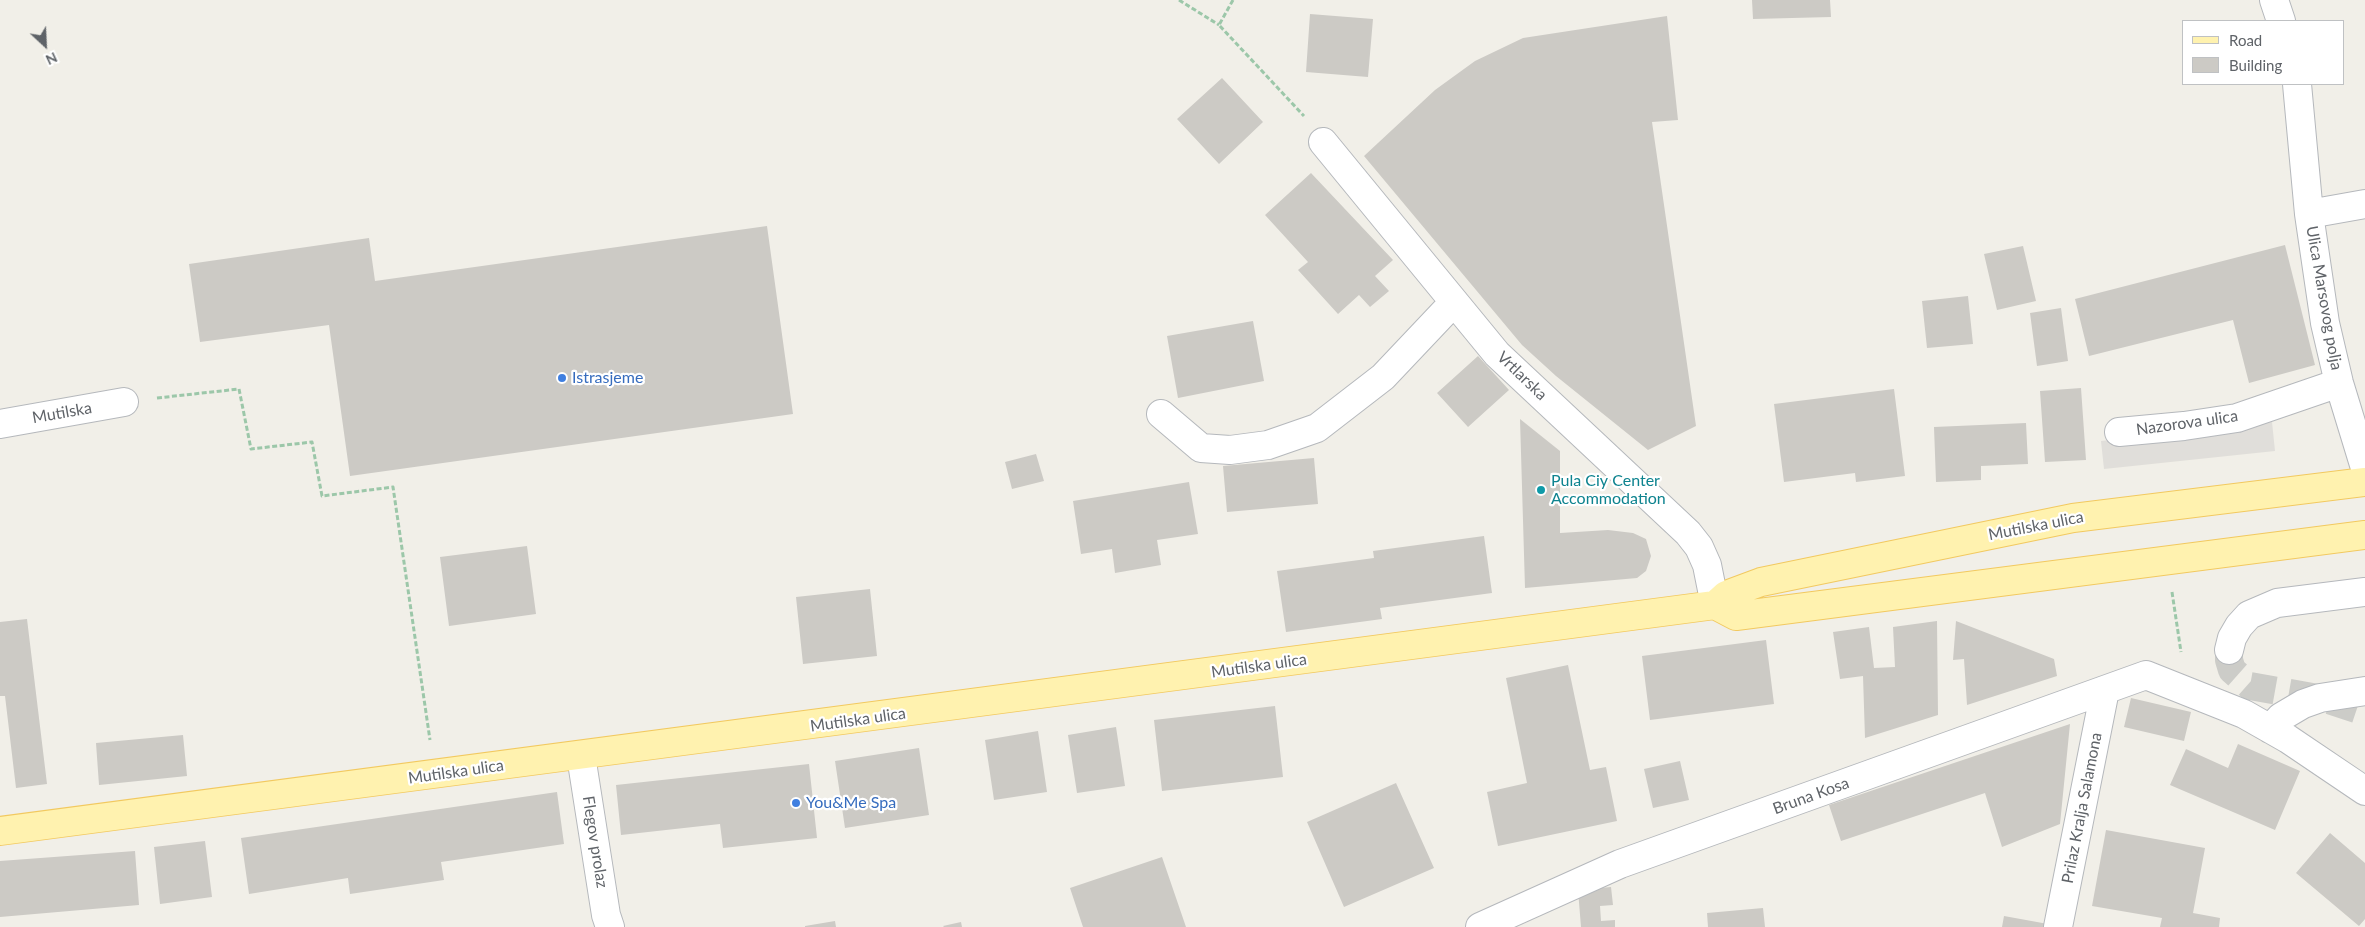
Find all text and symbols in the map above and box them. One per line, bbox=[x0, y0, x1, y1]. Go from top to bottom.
north arrow bbox=[20, 20, 70, 70]
legend bbox=[2182, 20, 2345, 85]
text: Road bbox=[2229, 31, 2262, 49]
text: N bbox=[43, 49, 60, 69]
text: Building bbox=[2229, 56, 2282, 74]
street label: Ulica Marsovog polja bbox=[2302, 224, 2346, 372]
street label: Vrtlarska bbox=[1493, 348, 1551, 404]
place label: Istrasjeme bbox=[572, 368, 643, 388]
marker: Istrasjeme bbox=[556, 372, 568, 384]
street label: Mutilska bbox=[31, 398, 93, 428]
street label: Nazorova ulica bbox=[2135, 406, 2239, 440]
place label: Pula Ciy Center Accommodation bbox=[1551, 471, 1666, 509]
marker: Pula Ciy Center Accommodation bbox=[1535, 484, 1547, 496]
street label: Mutilska ulica bbox=[1987, 507, 2085, 545]
street label: Mutilska ulica bbox=[1210, 650, 1308, 682]
street label: Mutilska ulica bbox=[809, 704, 907, 736]
street label: Prilaz Kralja Salamona bbox=[2058, 731, 2106, 885]
street label: Mutilska ulica bbox=[407, 756, 505, 788]
street label: Bruna Kosa bbox=[1770, 773, 1852, 819]
place label: You&Me Spa bbox=[806, 793, 896, 813]
street label: Flegov prolaz bbox=[578, 795, 612, 889]
marker: You&Me Spa bbox=[790, 797, 802, 809]

